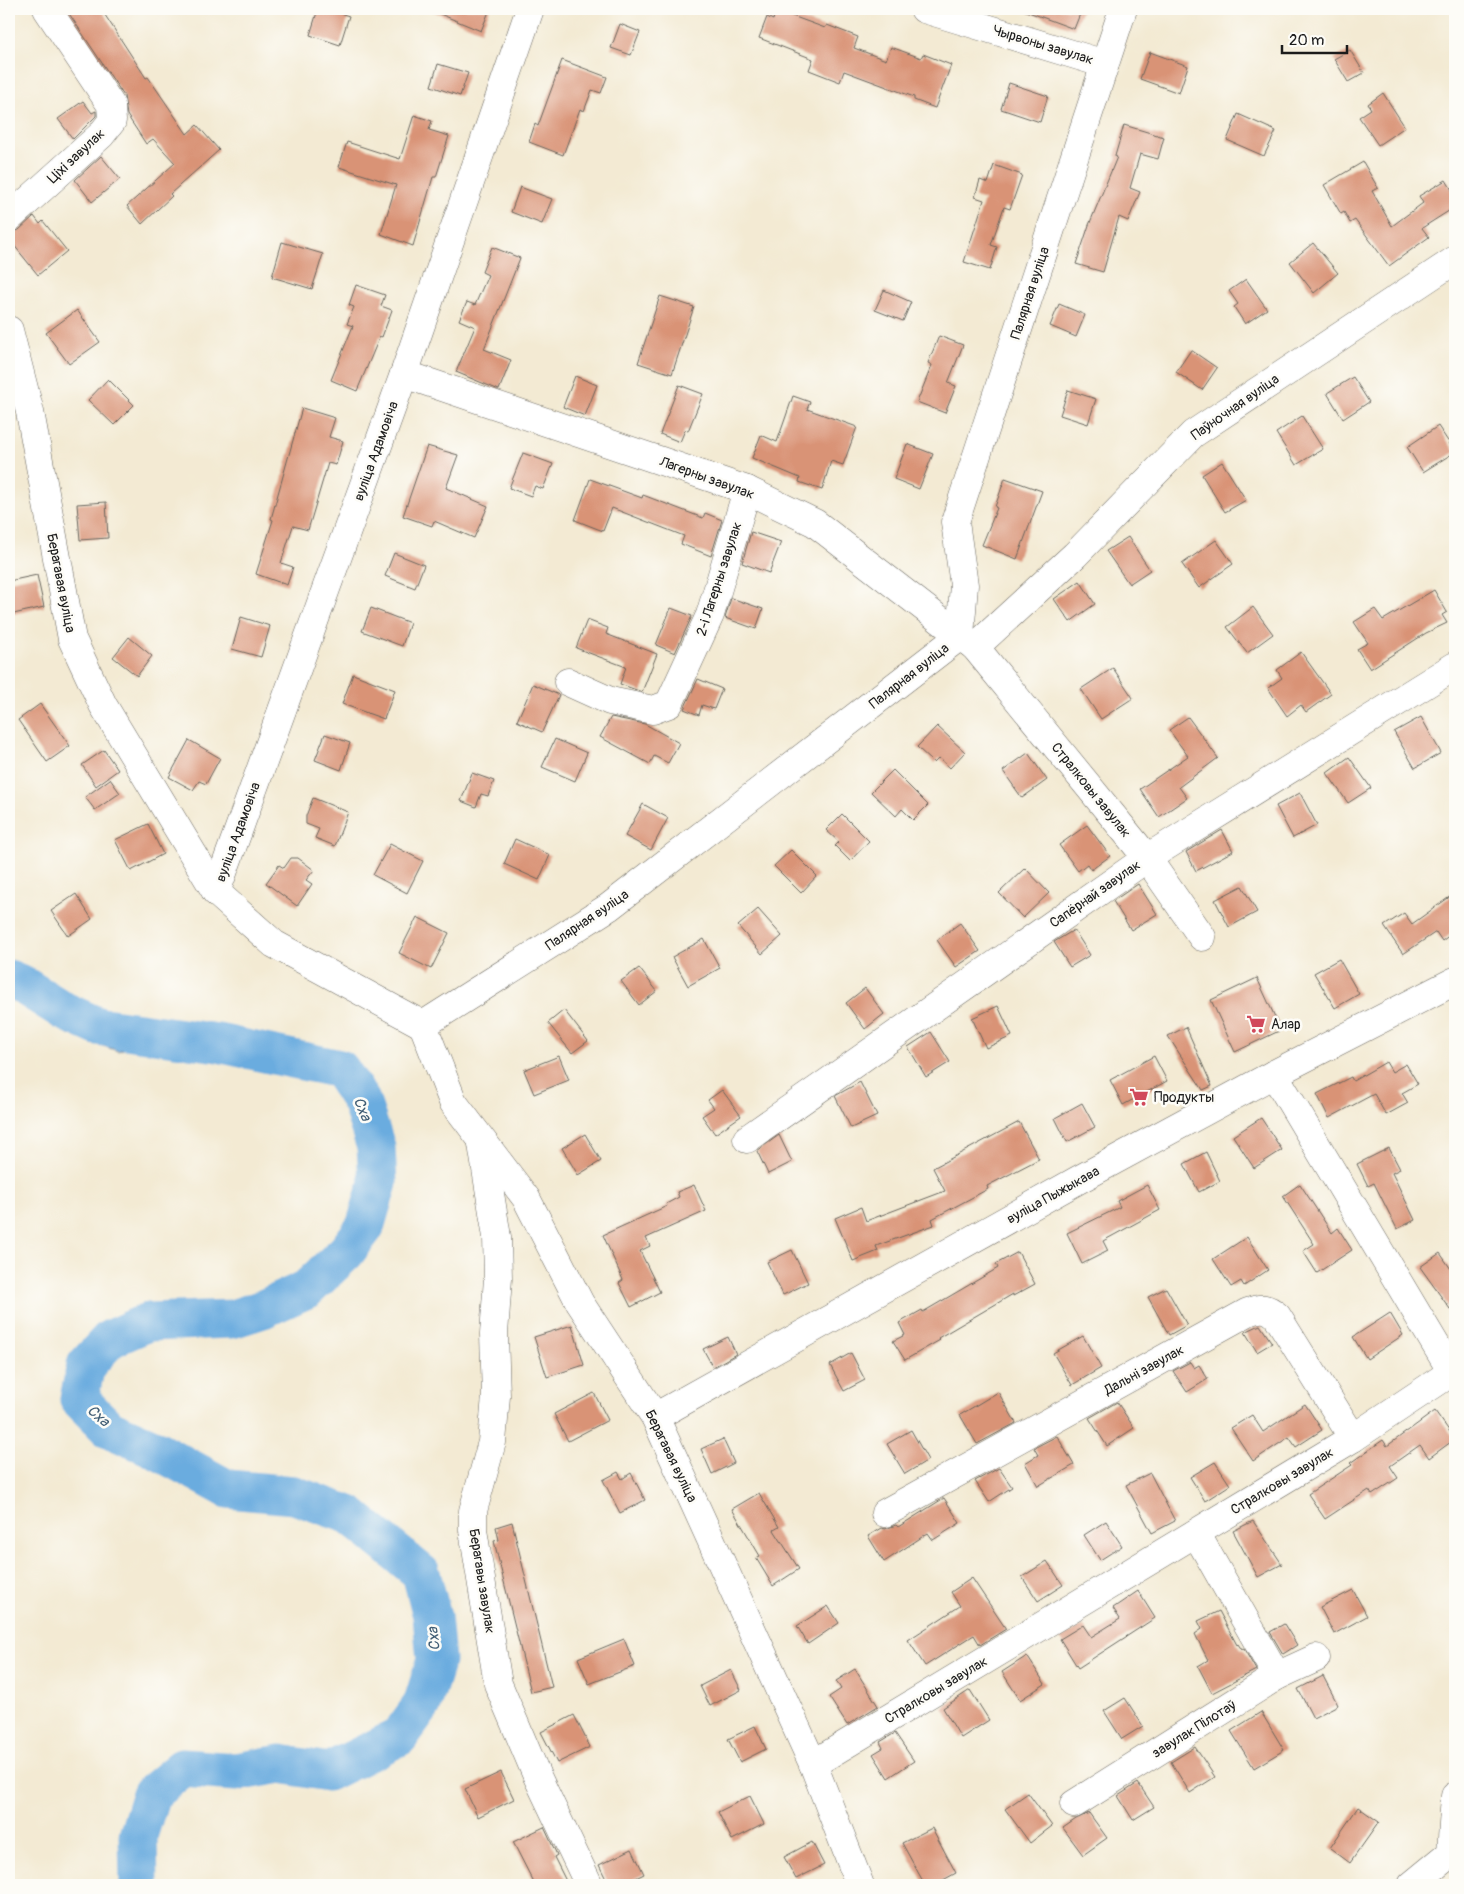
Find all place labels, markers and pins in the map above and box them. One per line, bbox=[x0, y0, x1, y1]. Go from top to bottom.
supermarket icon: Алар bbox=[1245, 1013, 1267, 1035]
place label: Алар bbox=[1271, 1016, 1301, 1033]
supermarket icon: Продукты bbox=[1128, 1086, 1150, 1108]
place label: Продукты bbox=[1154, 1089, 1214, 1106]

